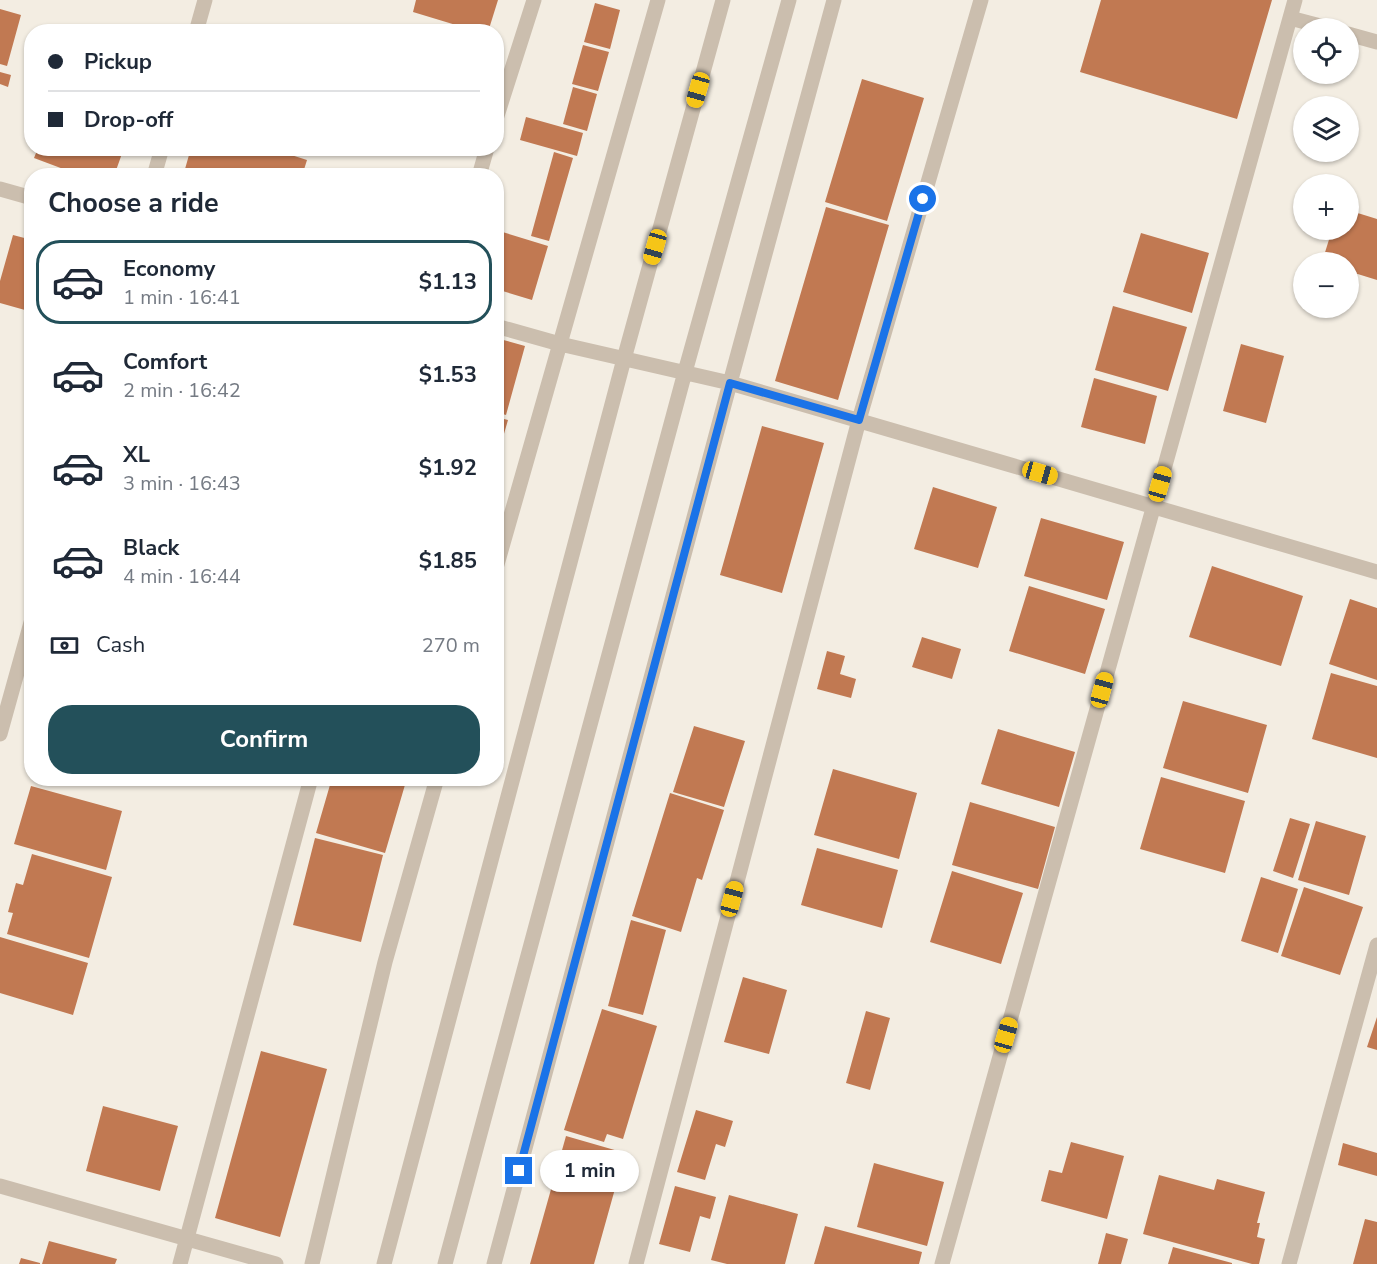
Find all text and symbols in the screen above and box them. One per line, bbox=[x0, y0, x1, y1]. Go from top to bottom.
map controls bbox=[1293, 18, 1359, 318]
button: locate bbox=[1293, 18, 1359, 84]
text: Pickup bbox=[84, 47, 152, 77]
car bbox=[684, 70, 712, 110]
button: layers bbox=[1293, 96, 1359, 162]
text: Drop-off bbox=[84, 105, 173, 135]
button: + bbox=[1293, 174, 1359, 240]
text: Choose a ride bbox=[48, 185, 219, 222]
route start bbox=[909, 185, 936, 212]
car bbox=[641, 227, 669, 267]
button: − bbox=[1293, 252, 1359, 318]
text: Economy bbox=[123, 254, 215, 284]
icon: car bbox=[51, 255, 105, 309]
text: $1.13 bbox=[419, 267, 477, 297]
text: 1 min · 16:41 bbox=[123, 284, 241, 311]
text: Comfort bbox=[123, 347, 207, 377]
icon: car bbox=[51, 348, 105, 402]
text: $1.53 bbox=[419, 360, 477, 390]
text: 2 min · 16:42 bbox=[123, 377, 241, 404]
text: XL bbox=[123, 440, 150, 470]
icon: car bbox=[51, 441, 105, 495]
text: $1.92 bbox=[419, 453, 477, 483]
car bbox=[1020, 459, 1060, 487]
car bbox=[1146, 464, 1174, 504]
text: 3 min · 16:43 bbox=[123, 470, 241, 497]
text: Black bbox=[123, 533, 179, 563]
icon: car bbox=[51, 534, 105, 588]
text: $1.85 bbox=[419, 546, 477, 576]
text: 4 min · 16:44 bbox=[123, 563, 241, 590]
icon: cash bbox=[48, 629, 81, 662]
text: Cash bbox=[96, 630, 145, 660]
text: 270 m bbox=[422, 632, 480, 659]
car bbox=[1089, 670, 1115, 710]
button: Confirm bbox=[48, 705, 480, 774]
car bbox=[719, 879, 745, 919]
car bbox=[992, 1015, 1020, 1055]
callout: 1 min bbox=[540, 1150, 639, 1192]
route end bbox=[505, 1157, 532, 1184]
text: 1 min bbox=[564, 1157, 615, 1184]

